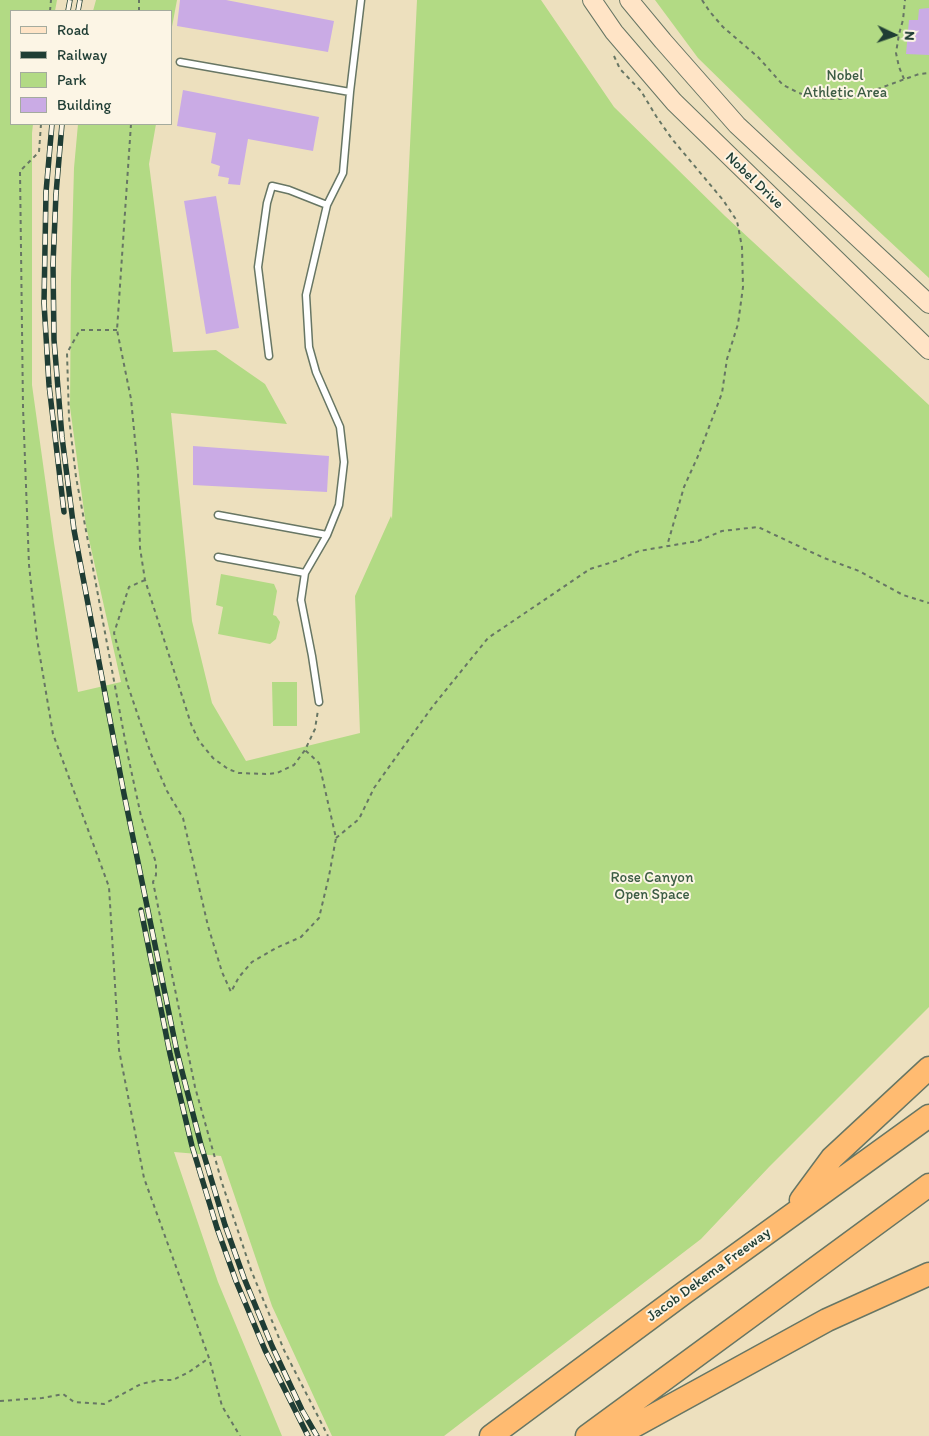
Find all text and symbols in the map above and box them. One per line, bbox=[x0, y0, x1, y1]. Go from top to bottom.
legend bbox=[10, 10, 172, 125]
north arrow bbox=[869, 10, 919, 60]
text: Road bbox=[57, 21, 89, 39]
text: N bbox=[901, 31, 918, 41]
text: Railway bbox=[57, 46, 107, 64]
park label: Nobel Athletic Area bbox=[803, 67, 887, 102]
text: Park bbox=[57, 71, 87, 89]
text: Building bbox=[57, 96, 111, 114]
street label: Nobel Drive bbox=[721, 149, 787, 213]
park label: Rose Canyon Open Space bbox=[611, 869, 693, 904]
street label: Jacob Dekema Freeway bbox=[644, 1224, 774, 1326]

